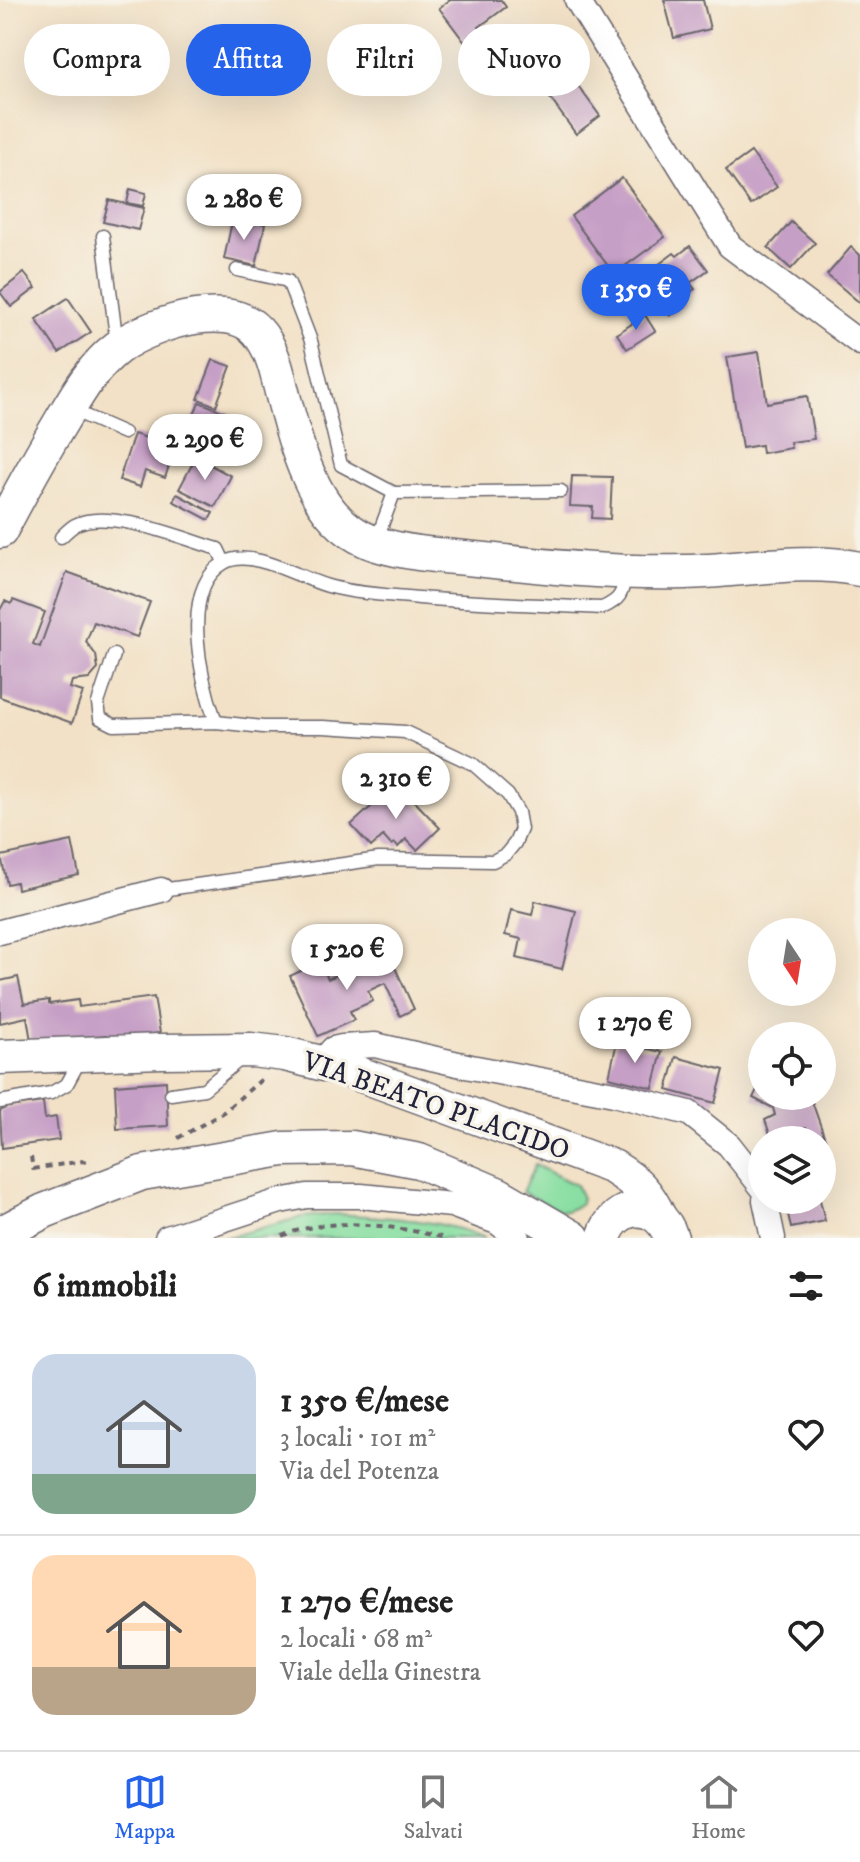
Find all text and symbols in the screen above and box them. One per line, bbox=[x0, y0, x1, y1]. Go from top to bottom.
chip: Compra bbox=[24, 24, 170, 96]
chip: Affitta bbox=[186, 24, 311, 96]
chip: Filtri bbox=[327, 24, 442, 96]
chip: Nuovo bbox=[458, 24, 590, 96]
pin: 2 280 € bbox=[170, 174, 318, 242]
text: 2 280 € bbox=[205, 183, 283, 216]
pin: 1 350 € bbox=[562, 264, 710, 332]
text: 1 350 € bbox=[600, 273, 672, 306]
pin: 2 290 € bbox=[131, 414, 279, 482]
text: 2 290 € bbox=[166, 423, 244, 456]
pin: 2 310 € bbox=[322, 753, 470, 821]
text: 2 310 € bbox=[360, 762, 432, 795]
north arrow bbox=[748, 918, 836, 1006]
map controls bbox=[748, 918, 836, 1214]
pin: 1 520 € bbox=[273, 924, 421, 992]
text: 1 520 € bbox=[309, 933, 385, 966]
pin: 1 270 € bbox=[561, 997, 709, 1065]
text: 1 270 € bbox=[597, 1006, 673, 1039]
button: locate bbox=[748, 1022, 836, 1110]
street label: VIA BEATO PLACIDO bbox=[297, 1044, 574, 1168]
button: layers bbox=[748, 1126, 836, 1214]
icon: filters bbox=[784, 1264, 828, 1308]
text: 6 immobili bbox=[32, 1265, 177, 1307]
text: 1 350 €/mese bbox=[280, 1380, 449, 1422]
icon: home bbox=[96, 1386, 192, 1482]
icon: heart bbox=[784, 1412, 828, 1456]
text: 3 locali · 101 m² bbox=[280, 1422, 435, 1455]
text: Via del Potenza bbox=[280, 1455, 439, 1488]
text: 1 270 €/mese bbox=[280, 1581, 453, 1623]
icon: home bbox=[96, 1587, 192, 1683]
icon: heart bbox=[784, 1613, 828, 1657]
text: 2 locali · 68 m² bbox=[280, 1623, 432, 1656]
text: Viale della Ginestra bbox=[280, 1656, 481, 1689]
tab: Mappa bbox=[114, 1770, 175, 1845]
tab: Salvati bbox=[404, 1770, 463, 1845]
tab: Home bbox=[691, 1770, 746, 1845]

